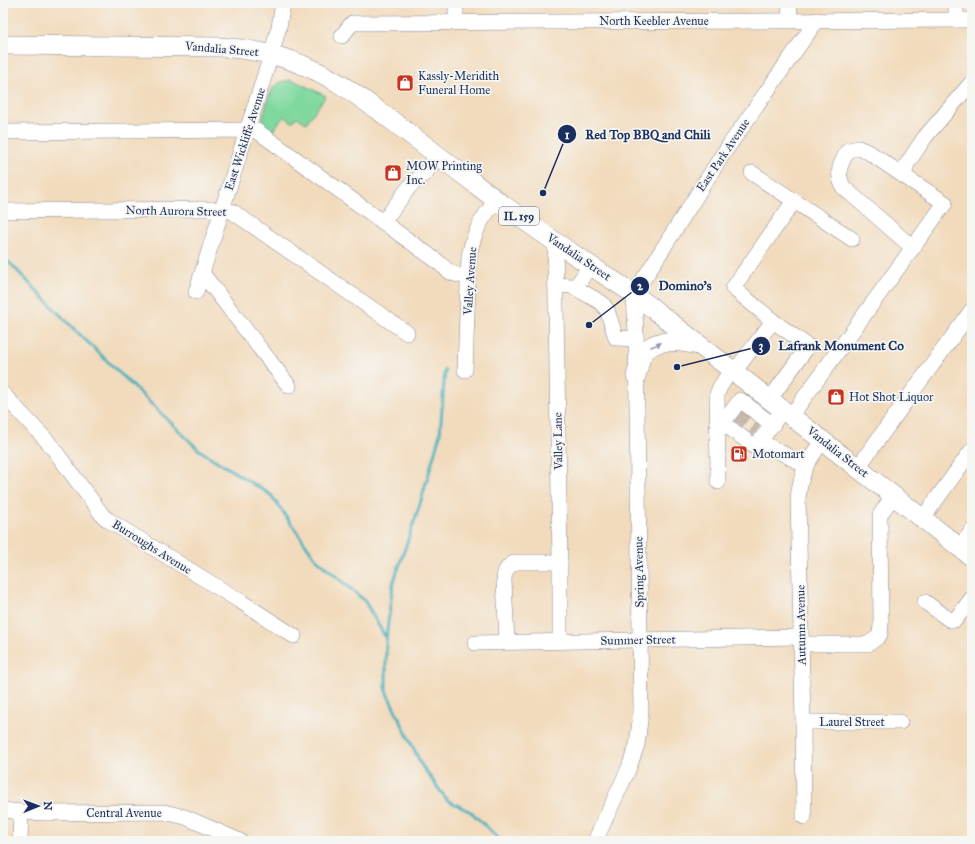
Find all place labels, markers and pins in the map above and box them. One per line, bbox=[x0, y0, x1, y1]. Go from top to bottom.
place label: Kassly-Meridith Funeral Home bbox=[418, 69, 499, 97]
shop icon: Kassly-Meridith Funeral Home bbox=[395, 73, 415, 93]
callout: Red Top BBQ and Chili bbox=[557, 122, 718, 147]
place label: MOW Printing Inc. bbox=[406, 159, 482, 187]
shop icon: MOW Printing Inc. bbox=[383, 163, 403, 183]
callout: Domino's bbox=[630, 273, 719, 298]
callout: Lafrank Monument Co bbox=[751, 333, 912, 358]
shop icon: Hot Shot Liquor bbox=[826, 387, 846, 407]
place label: Hot Shot Liquor bbox=[849, 390, 934, 405]
fuel station icon: Motomart bbox=[729, 444, 749, 464]
place label: Motomart bbox=[752, 447, 805, 461]

